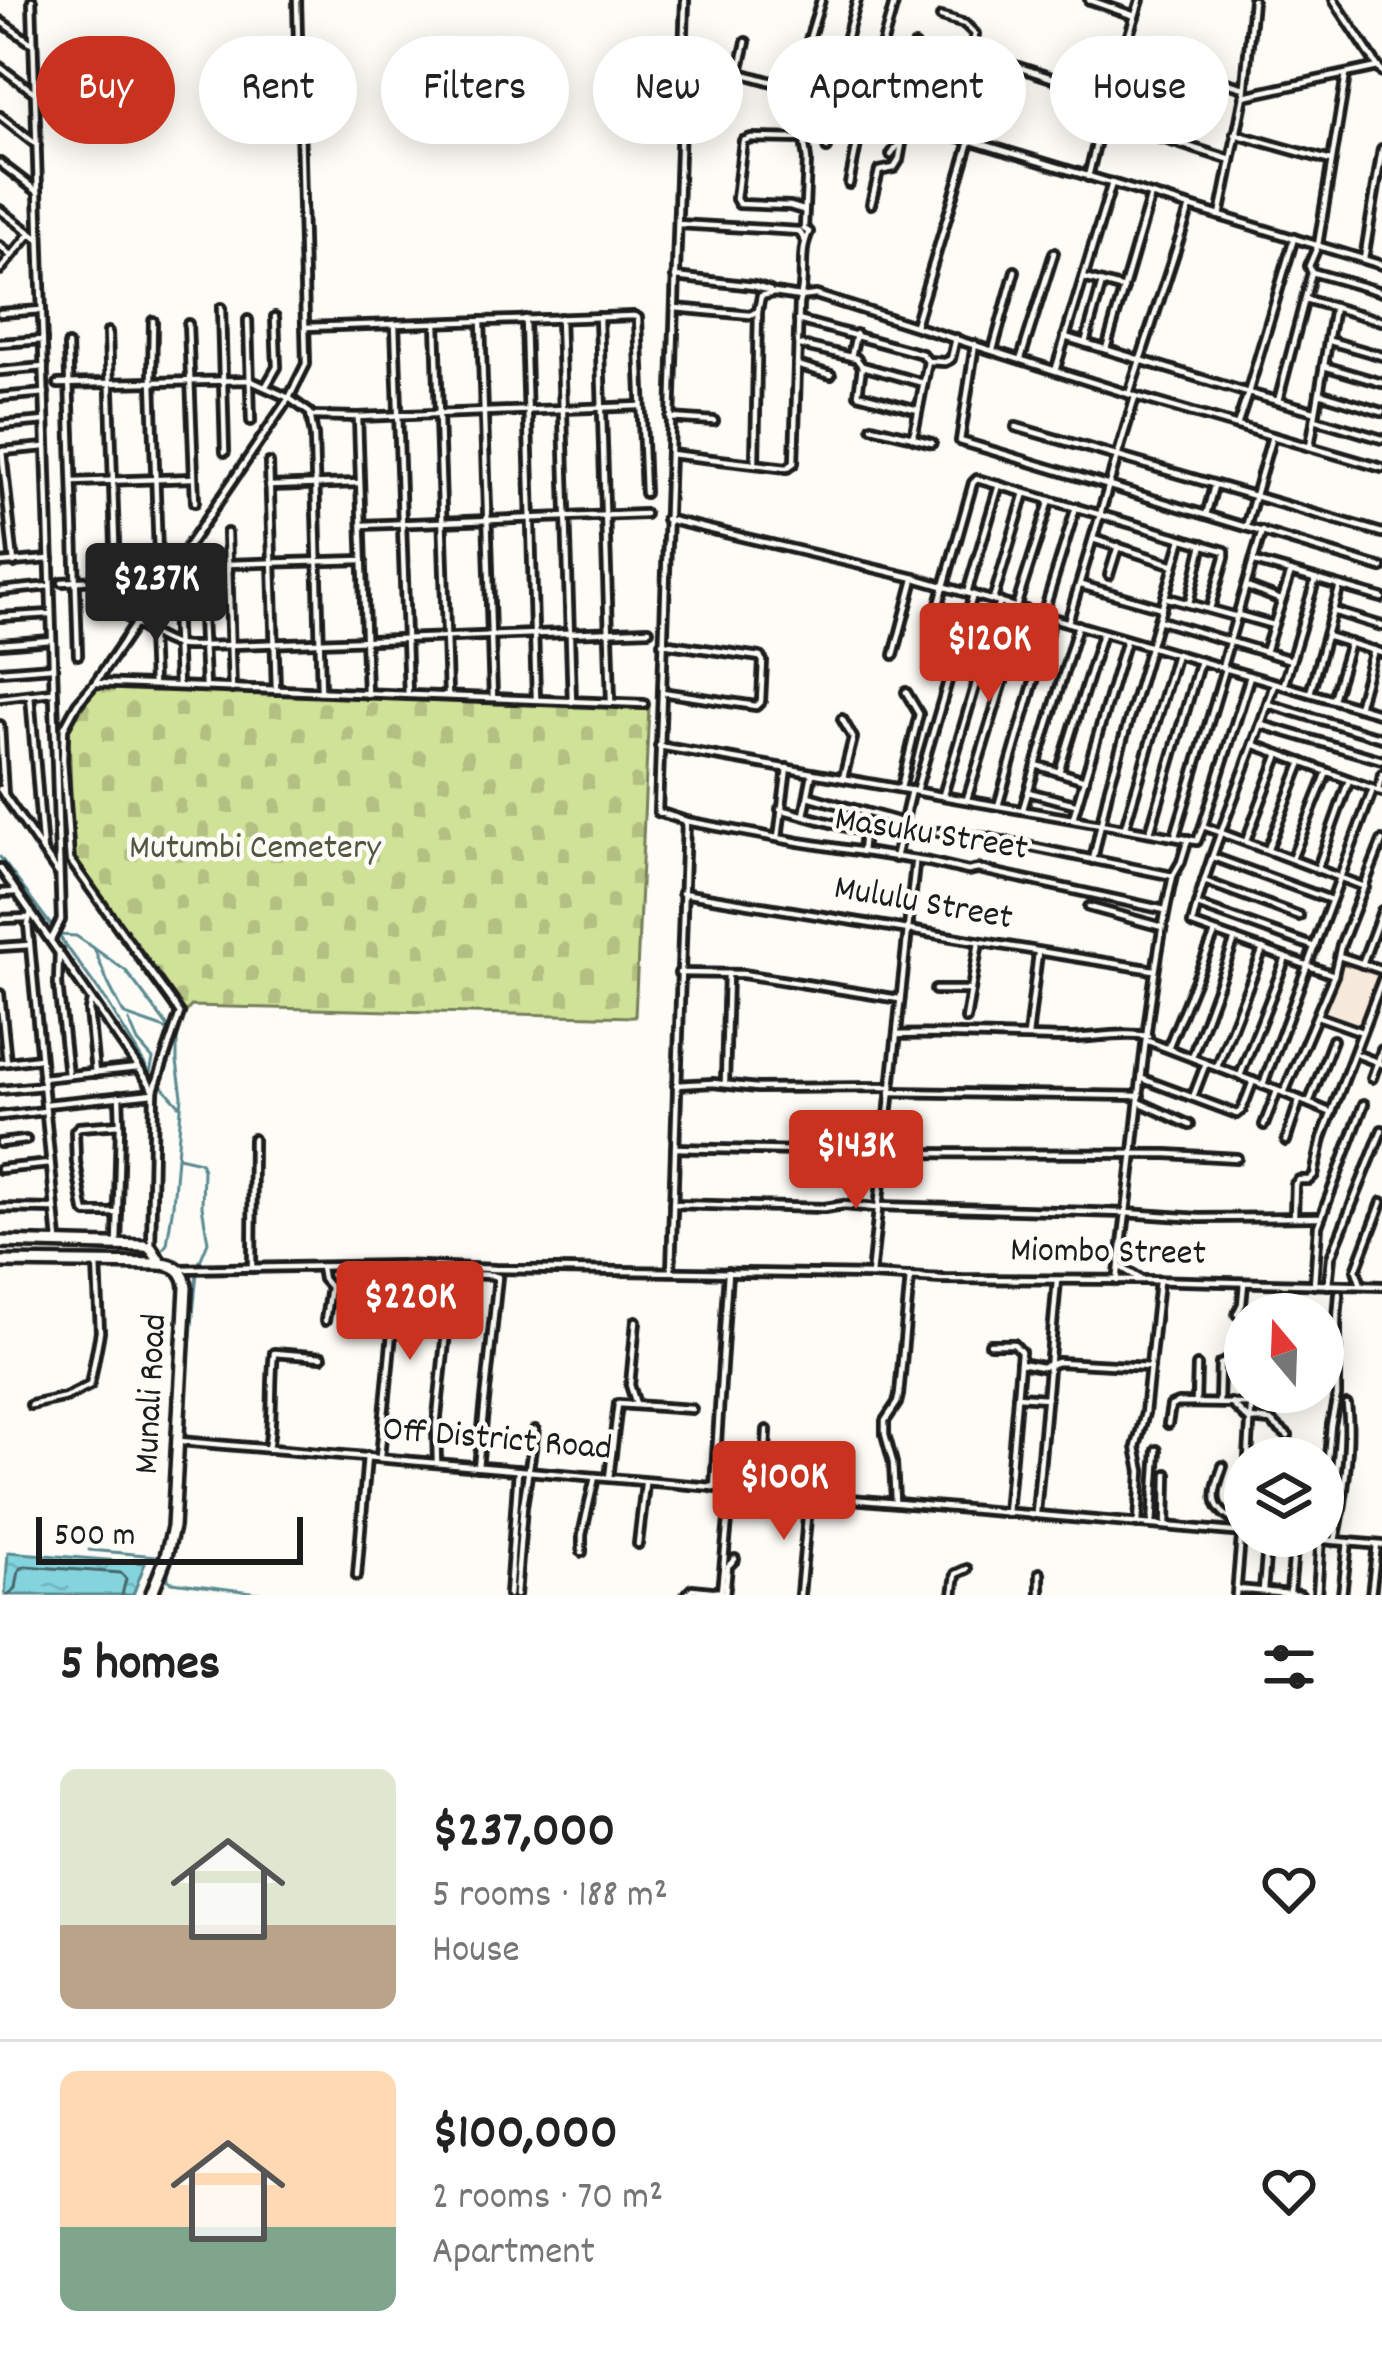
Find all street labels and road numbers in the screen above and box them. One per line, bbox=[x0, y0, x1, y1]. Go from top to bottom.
street label: Masuku Street bbox=[831, 795, 1031, 877]
street label: Mululu Street bbox=[830, 864, 1016, 946]
street label: Miombo Street bbox=[1010, 1226, 1206, 1282]
street label: Munali Road bbox=[123, 1312, 183, 1476]
street label: Off District Road bbox=[380, 1405, 614, 1477]

